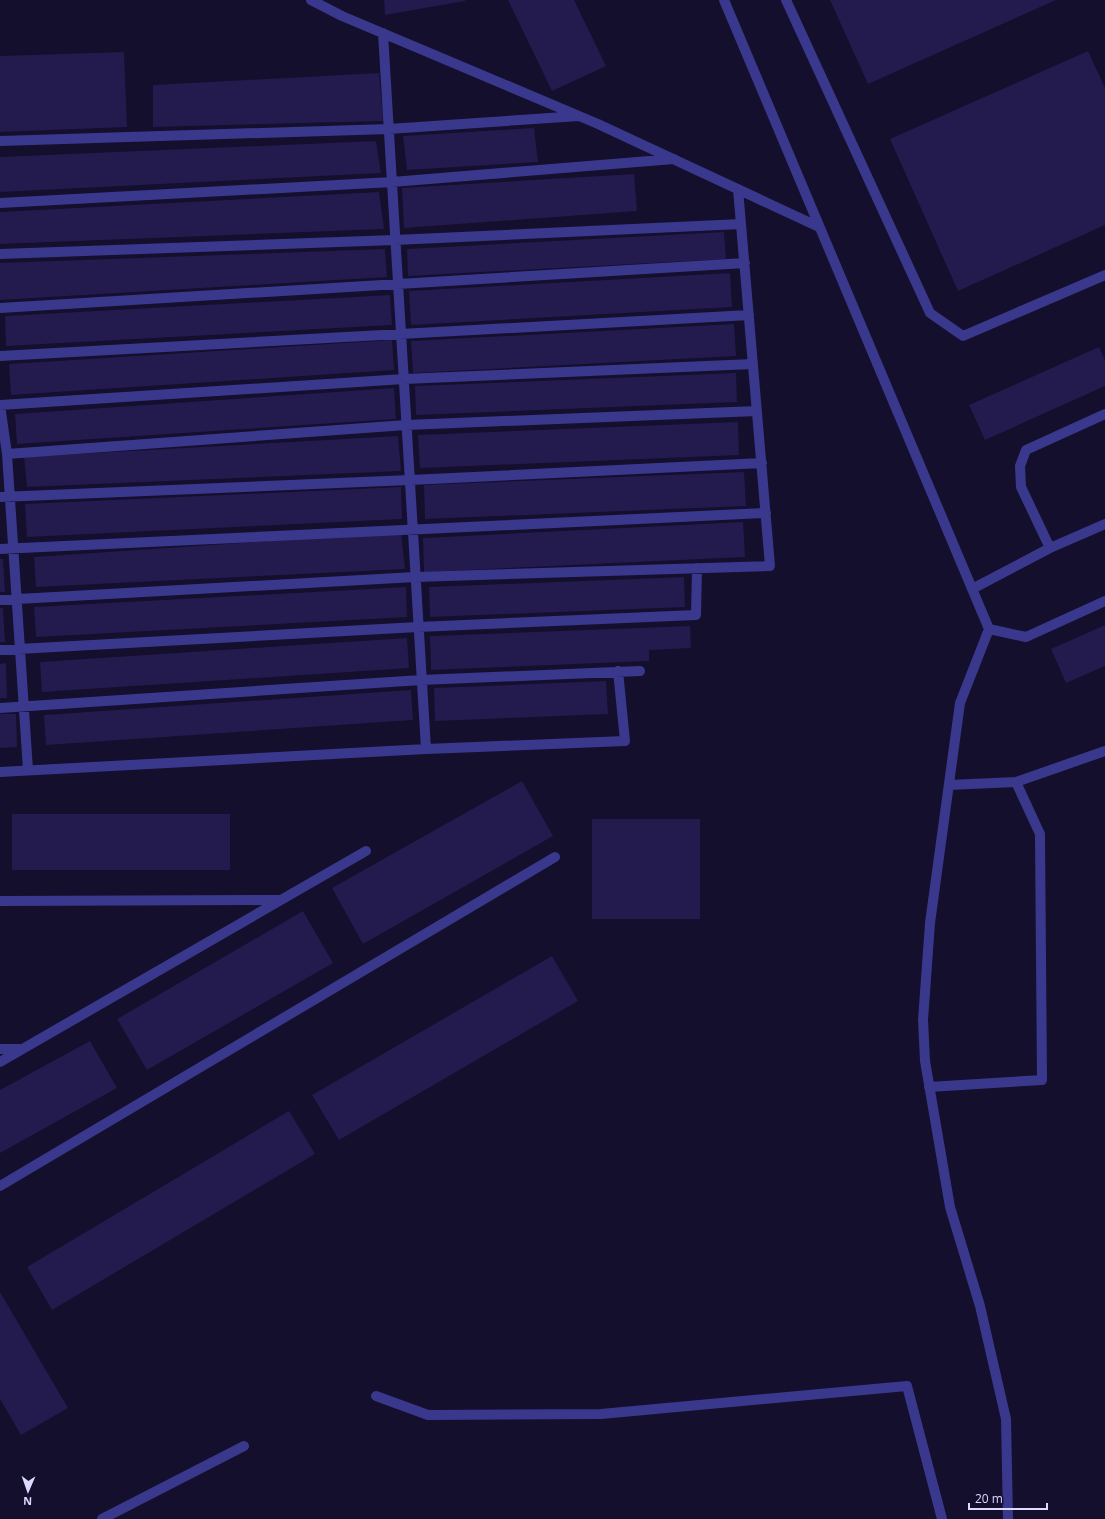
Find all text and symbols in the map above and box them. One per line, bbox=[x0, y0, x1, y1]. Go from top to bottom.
north arrow bbox=[8, 1471, 48, 1511]
scale bar bbox=[969, 1485, 1047, 1511]
text: 20 m bbox=[975, 1490, 1003, 1507]
text: N bbox=[23, 1494, 32, 1509]

